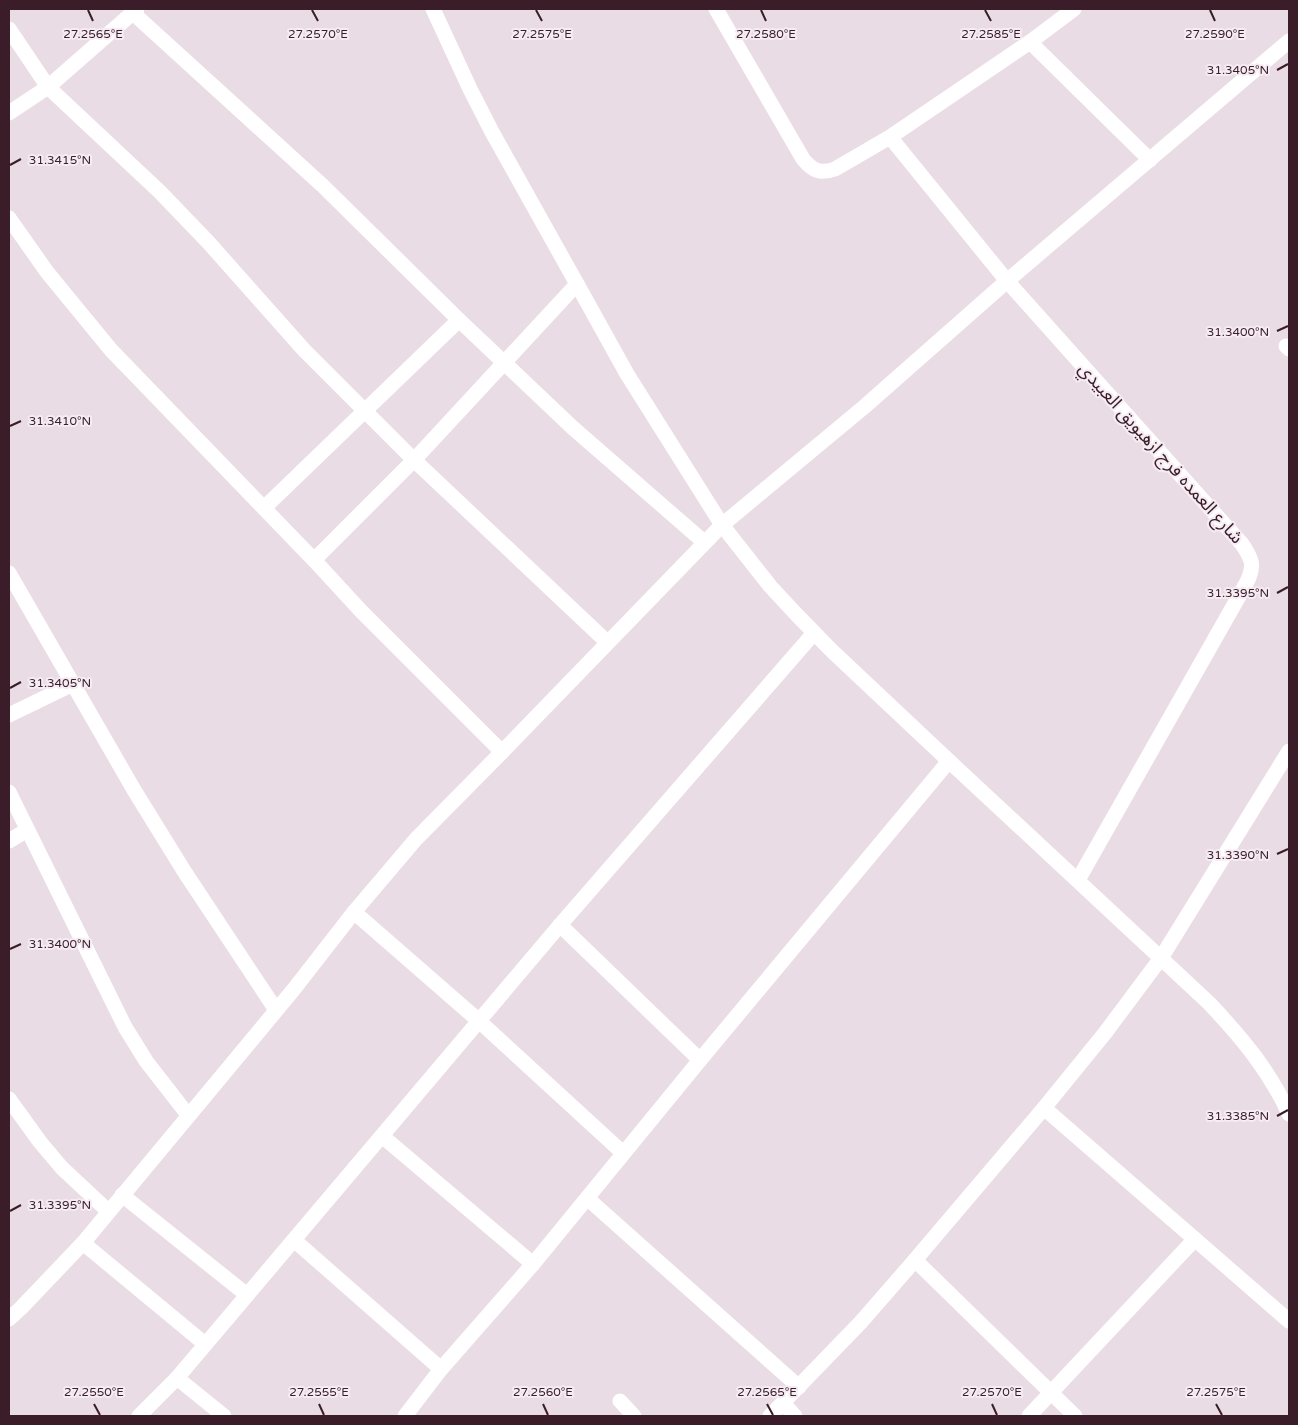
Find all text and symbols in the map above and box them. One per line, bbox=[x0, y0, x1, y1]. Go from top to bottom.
text: 27.2565°E bbox=[63, 27, 123, 41]
text: 27.2570°E bbox=[288, 27, 348, 41]
text: 27.2575°E bbox=[512, 27, 572, 41]
text: 27.2580°E bbox=[736, 27, 796, 41]
text: 27.2585°E bbox=[961, 27, 1021, 41]
text: 27.2590°E bbox=[1185, 27, 1245, 41]
text: 31.3405°N bbox=[1207, 63, 1269, 77]
text: 31.3415°N bbox=[29, 153, 91, 167]
text: 31.3400°N bbox=[1207, 325, 1269, 339]
street label: شارع العمده فرج ازهيويق العبيدي bbox=[1072, 358, 1248, 550]
text: 31.3410°N bbox=[29, 414, 91, 428]
text: 31.3395°N bbox=[1207, 586, 1269, 600]
text: 31.3405°N bbox=[29, 676, 91, 690]
text: 31.3390°N bbox=[1207, 848, 1269, 862]
text: 31.3400°N bbox=[29, 937, 91, 951]
text: 31.3385°N bbox=[1207, 1109, 1269, 1123]
text: 31.3395°N bbox=[29, 1198, 91, 1212]
text: 27.2550°E bbox=[64, 1385, 124, 1399]
text: 27.2555°E bbox=[289, 1385, 349, 1399]
text: 27.2560°E bbox=[513, 1385, 573, 1399]
text: 27.2565°E bbox=[737, 1385, 797, 1399]
text: 27.2570°E bbox=[962, 1385, 1022, 1399]
text: 27.2575°E bbox=[1186, 1385, 1246, 1399]

